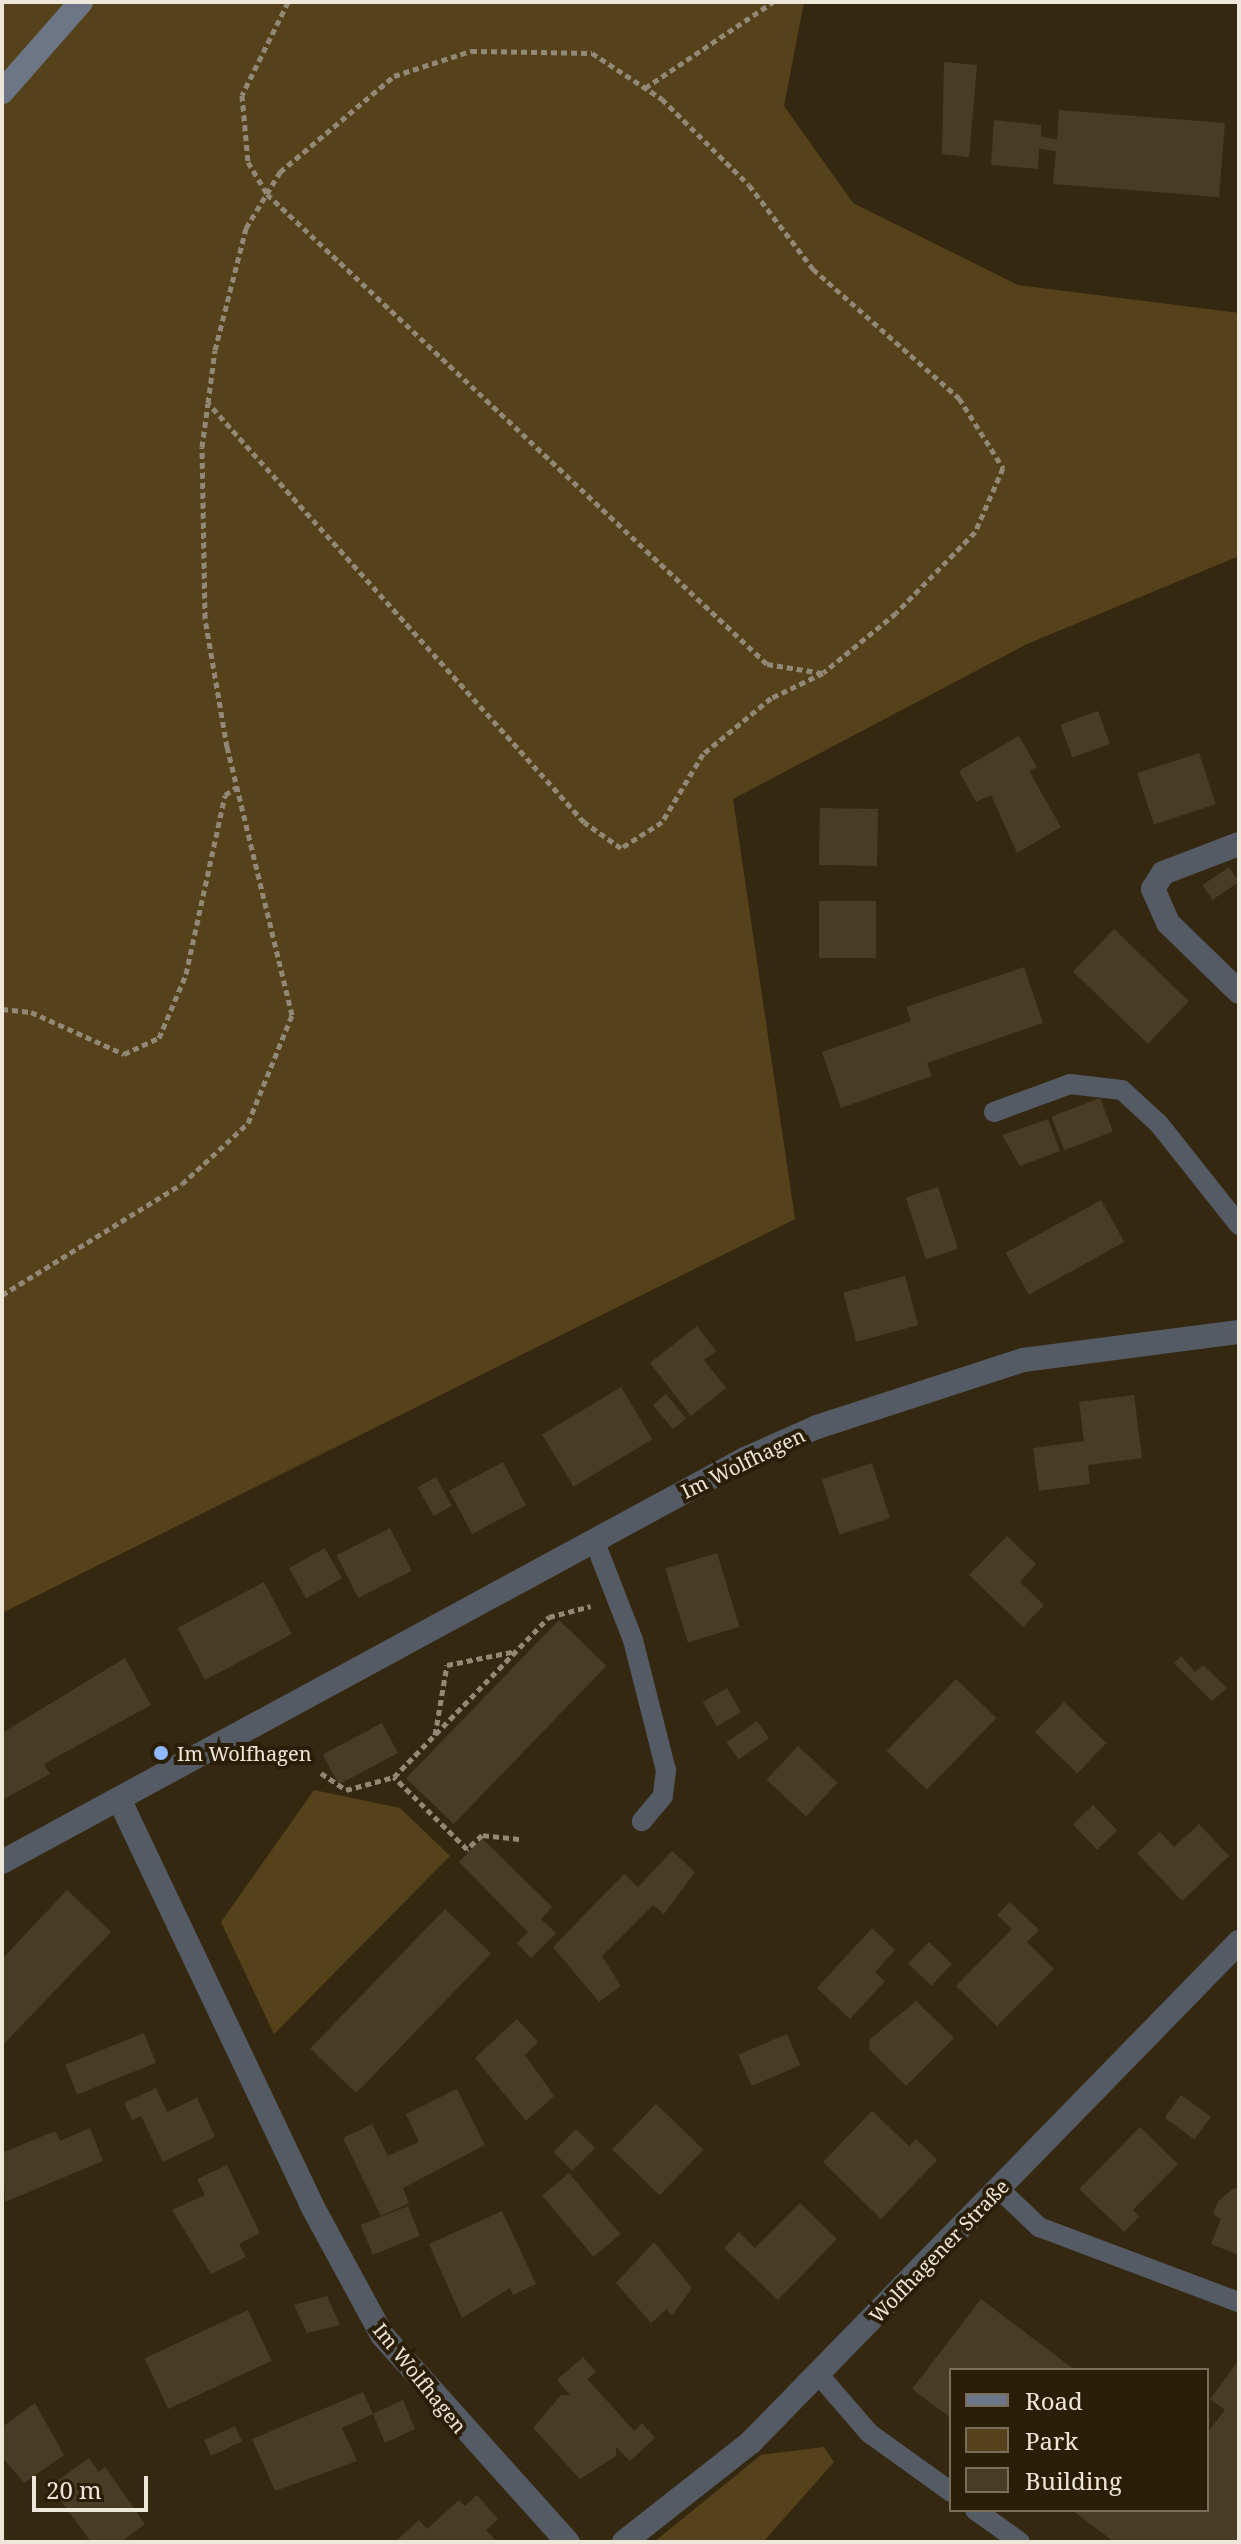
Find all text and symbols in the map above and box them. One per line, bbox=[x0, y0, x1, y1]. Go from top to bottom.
street label: Im Wolfhagen bbox=[677, 1423, 809, 1503]
place label: Im Wolfhagen bbox=[177, 1741, 312, 1765]
marker: Im Wolfhagen bbox=[152, 1744, 170, 1762]
street label: Wolfhagener Straße bbox=[864, 2174, 1014, 2328]
street label: Im Wolfhagen bbox=[368, 2318, 472, 2438]
legend bbox=[949, 2368, 1209, 2512]
text: Road bbox=[1025, 2384, 1083, 2417]
text: Park bbox=[1025, 2424, 1078, 2457]
scale bar bbox=[36, 2460, 152, 2510]
text: Building bbox=[1025, 2464, 1122, 2497]
text: 20 m bbox=[46, 2473, 102, 2506]

